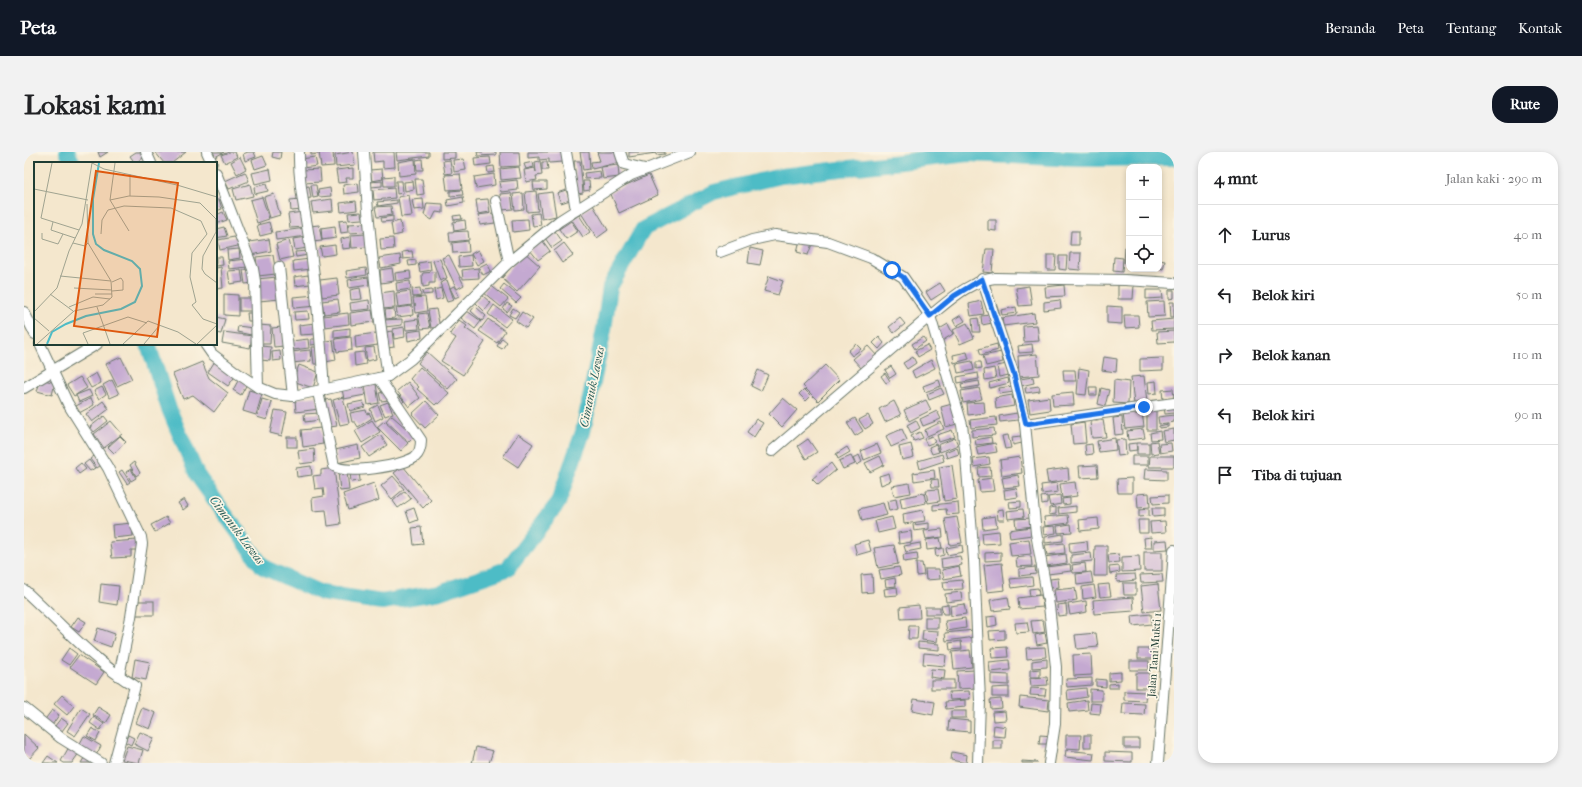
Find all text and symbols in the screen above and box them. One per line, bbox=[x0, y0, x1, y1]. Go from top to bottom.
text: Peta bbox=[20, 17, 56, 39]
text: Beranda bbox=[1325, 20, 1376, 37]
text: Peta bbox=[1398, 20, 1424, 37]
text: Tentang bbox=[1446, 20, 1496, 37]
text: Kontak bbox=[1518, 20, 1562, 37]
button: Rute bbox=[1492, 86, 1558, 123]
text: Lokasi kami bbox=[24, 88, 166, 121]
inset map bbox=[34, 162, 217, 345]
map controls bbox=[1126, 164, 1162, 272]
button: + bbox=[1126, 164, 1162, 200]
text: 4 mnt bbox=[1214, 168, 1258, 188]
text: Jalan kaki · 290 m bbox=[1446, 171, 1542, 186]
button: − bbox=[1126, 200, 1162, 236]
icon: ahead bbox=[1214, 224, 1236, 246]
text: Lurus bbox=[1252, 226, 1290, 244]
text: 40 m bbox=[1514, 227, 1542, 242]
button: locate bbox=[1126, 236, 1162, 272]
route start bbox=[883, 261, 901, 279]
icon: left bbox=[1214, 284, 1236, 306]
text: Belok kiri bbox=[1252, 286, 1315, 304]
text: 50 m bbox=[1516, 287, 1542, 302]
icon: right bbox=[1214, 344, 1236, 366]
water label: Cimanuk Lawas bbox=[577, 345, 607, 429]
text: Belok kanan bbox=[1252, 346, 1331, 364]
text: 110 m bbox=[1512, 347, 1542, 362]
route end bbox=[1135, 398, 1153, 416]
icon: left bbox=[1214, 404, 1236, 426]
text: Belok kiri bbox=[1252, 406, 1315, 424]
text: 90 m bbox=[1514, 407, 1542, 422]
icon: arrive bbox=[1214, 464, 1236, 486]
text: Tiba di tujuan bbox=[1252, 466, 1342, 484]
water label: Cimanuk Lawas bbox=[207, 493, 267, 567]
street label: Jalan Tani Mukti 1 bbox=[1145, 612, 1164, 699]

